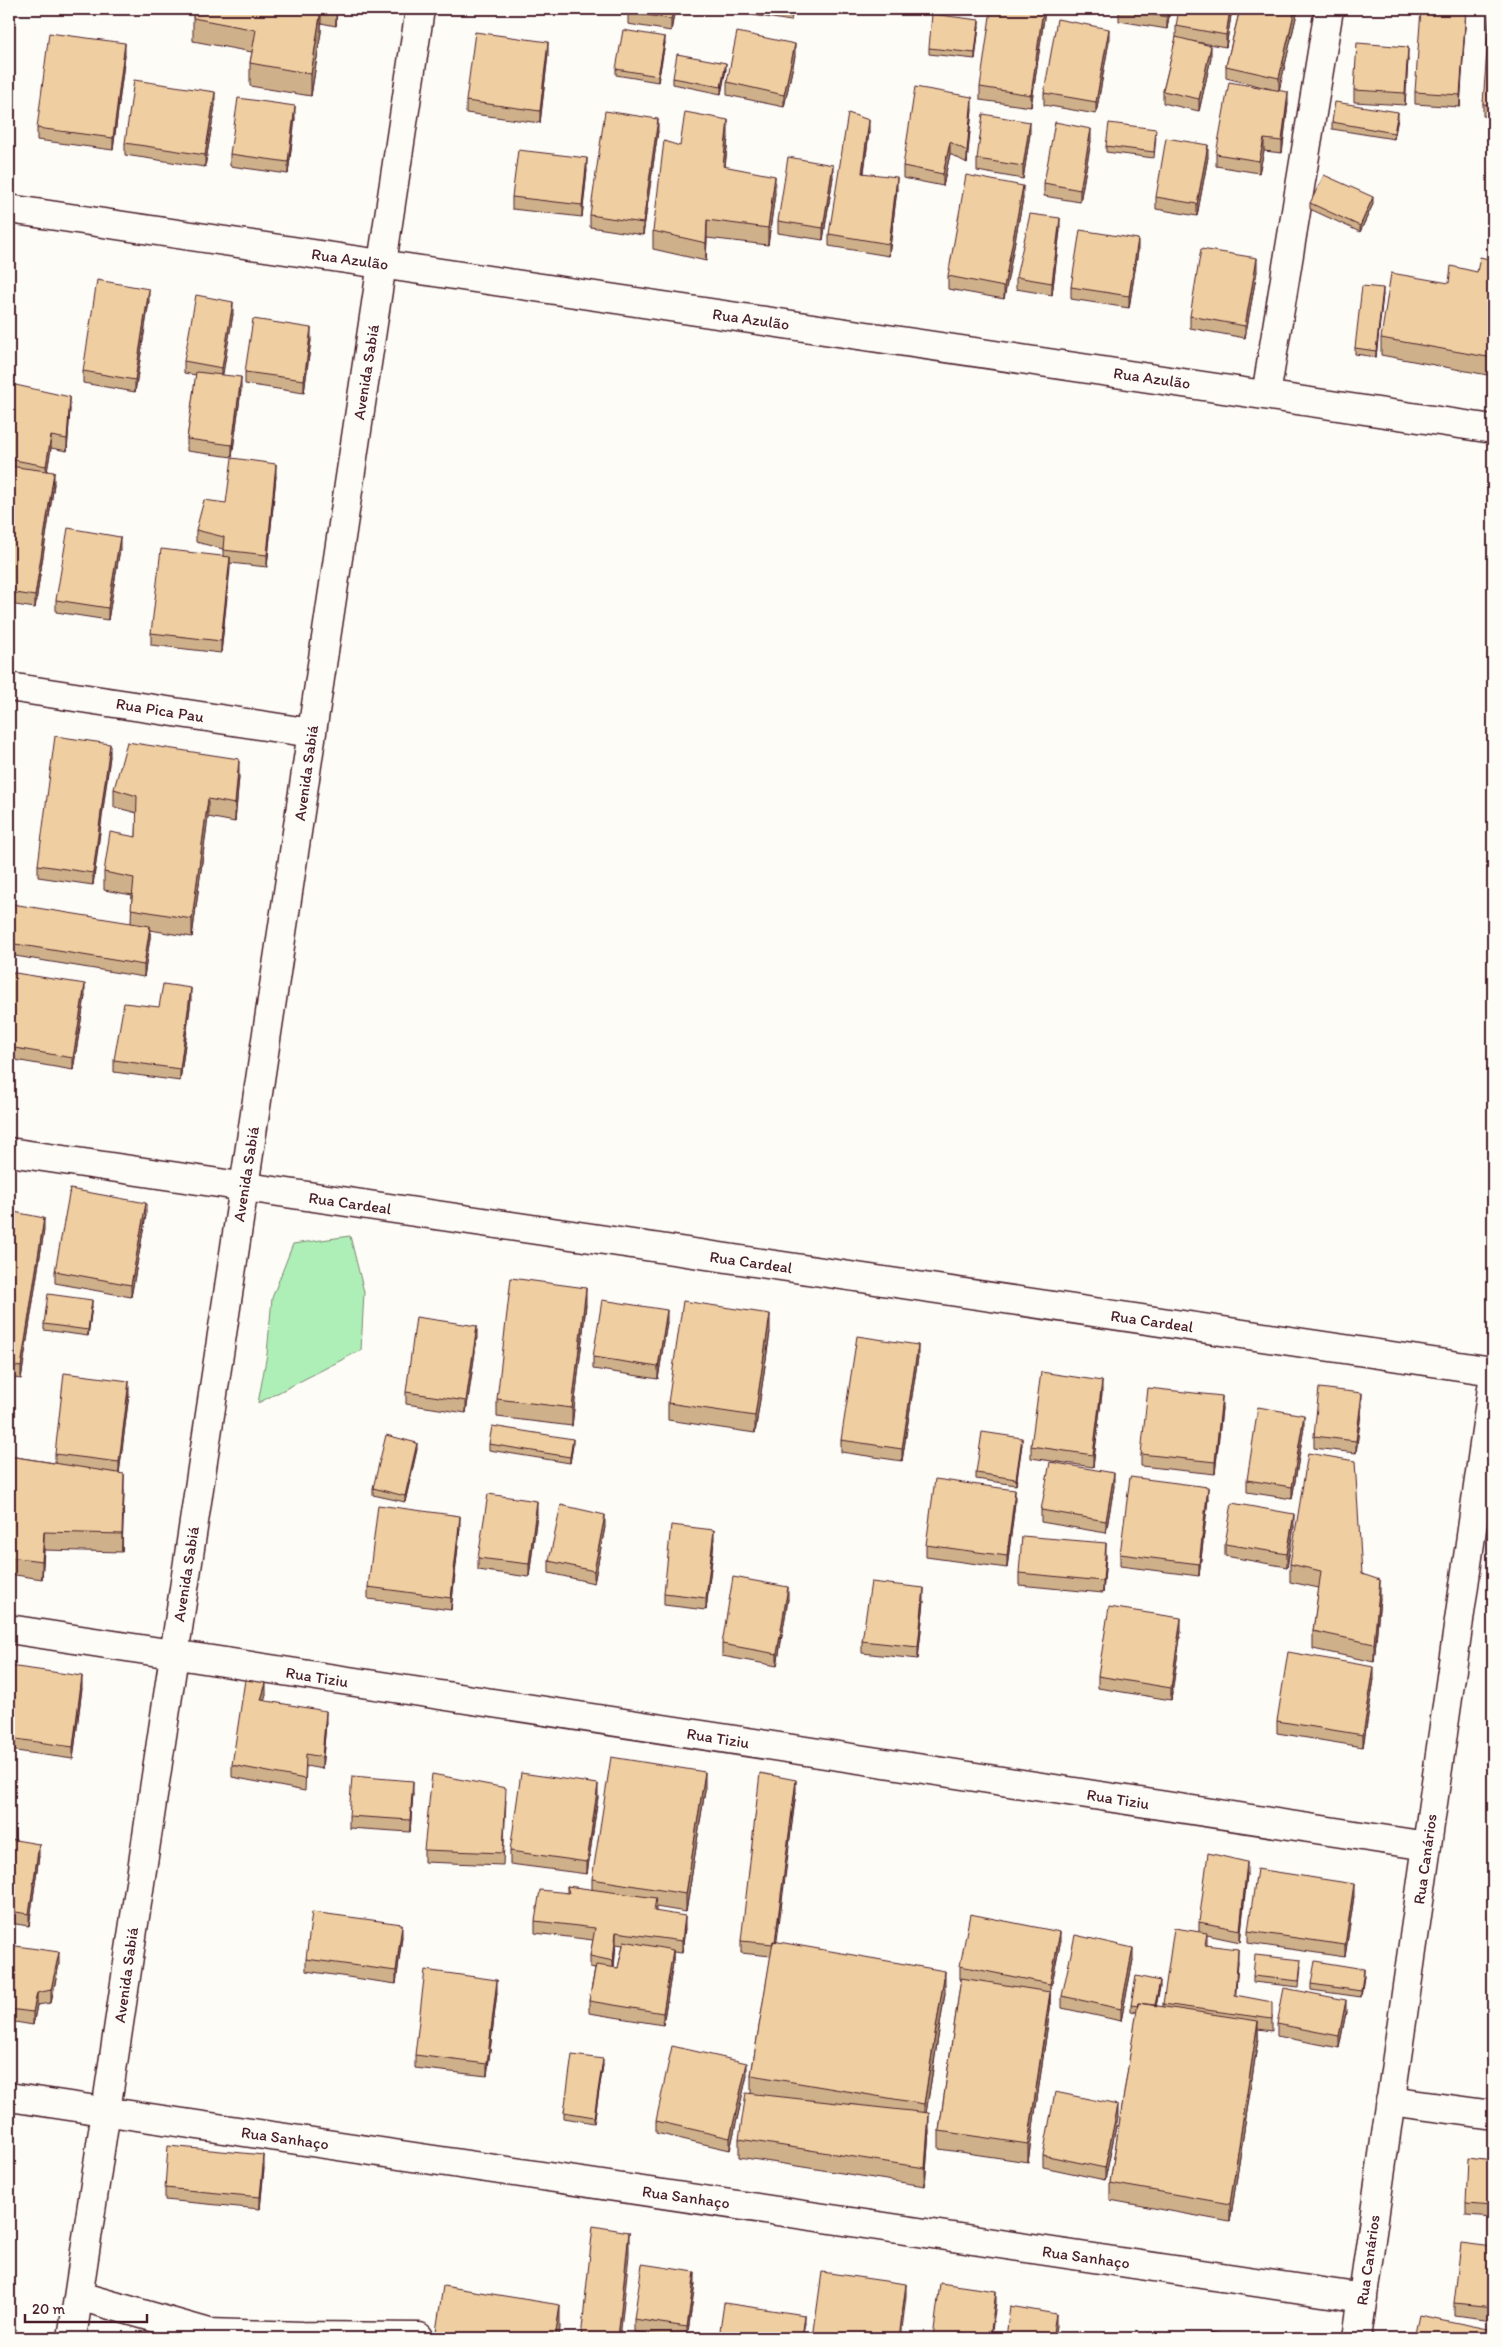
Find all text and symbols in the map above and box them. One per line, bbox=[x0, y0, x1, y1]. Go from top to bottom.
street label: Rua Azulão bbox=[310, 244, 390, 274]
street label: Rua Azulão bbox=[711, 304, 791, 334]
street label: Avenida Sabiá bbox=[349, 322, 383, 421]
street label: Rua Azulão bbox=[1112, 363, 1192, 393]
street label: Rua Pica Pau bbox=[115, 694, 205, 726]
street label: Avenida Sabiá bbox=[290, 723, 322, 822]
street label: Avenida Sabiá bbox=[229, 1124, 263, 1223]
street label: Rua Cardeal bbox=[307, 1188, 393, 1218]
street label: Rua Cardeal bbox=[708, 1247, 794, 1277]
street label: Rua Cardeal bbox=[1109, 1306, 1195, 1336]
street label: Avenida Sabiá bbox=[169, 1524, 203, 1623]
street label: Rua Tiziu bbox=[284, 1663, 350, 1691]
street label: Rua Tiziu bbox=[685, 1724, 751, 1752]
street label: Rua Tiziu bbox=[1085, 1785, 1151, 1813]
street label: Rua Canários bbox=[1409, 1812, 1441, 1906]
street label: Avenida Sabiá bbox=[110, 1925, 142, 2024]
street label: Rua Sanhaço bbox=[240, 2122, 330, 2154]
street label: Rua Sanhaço bbox=[641, 2181, 731, 2213]
street label: Rua Canários bbox=[1352, 2213, 1384, 2307]
street label: Rua Sanhaço bbox=[1041, 2241, 1131, 2273]
scale bar bbox=[25, 2292, 148, 2324]
text: 20 m bbox=[32, 2300, 66, 2318]

